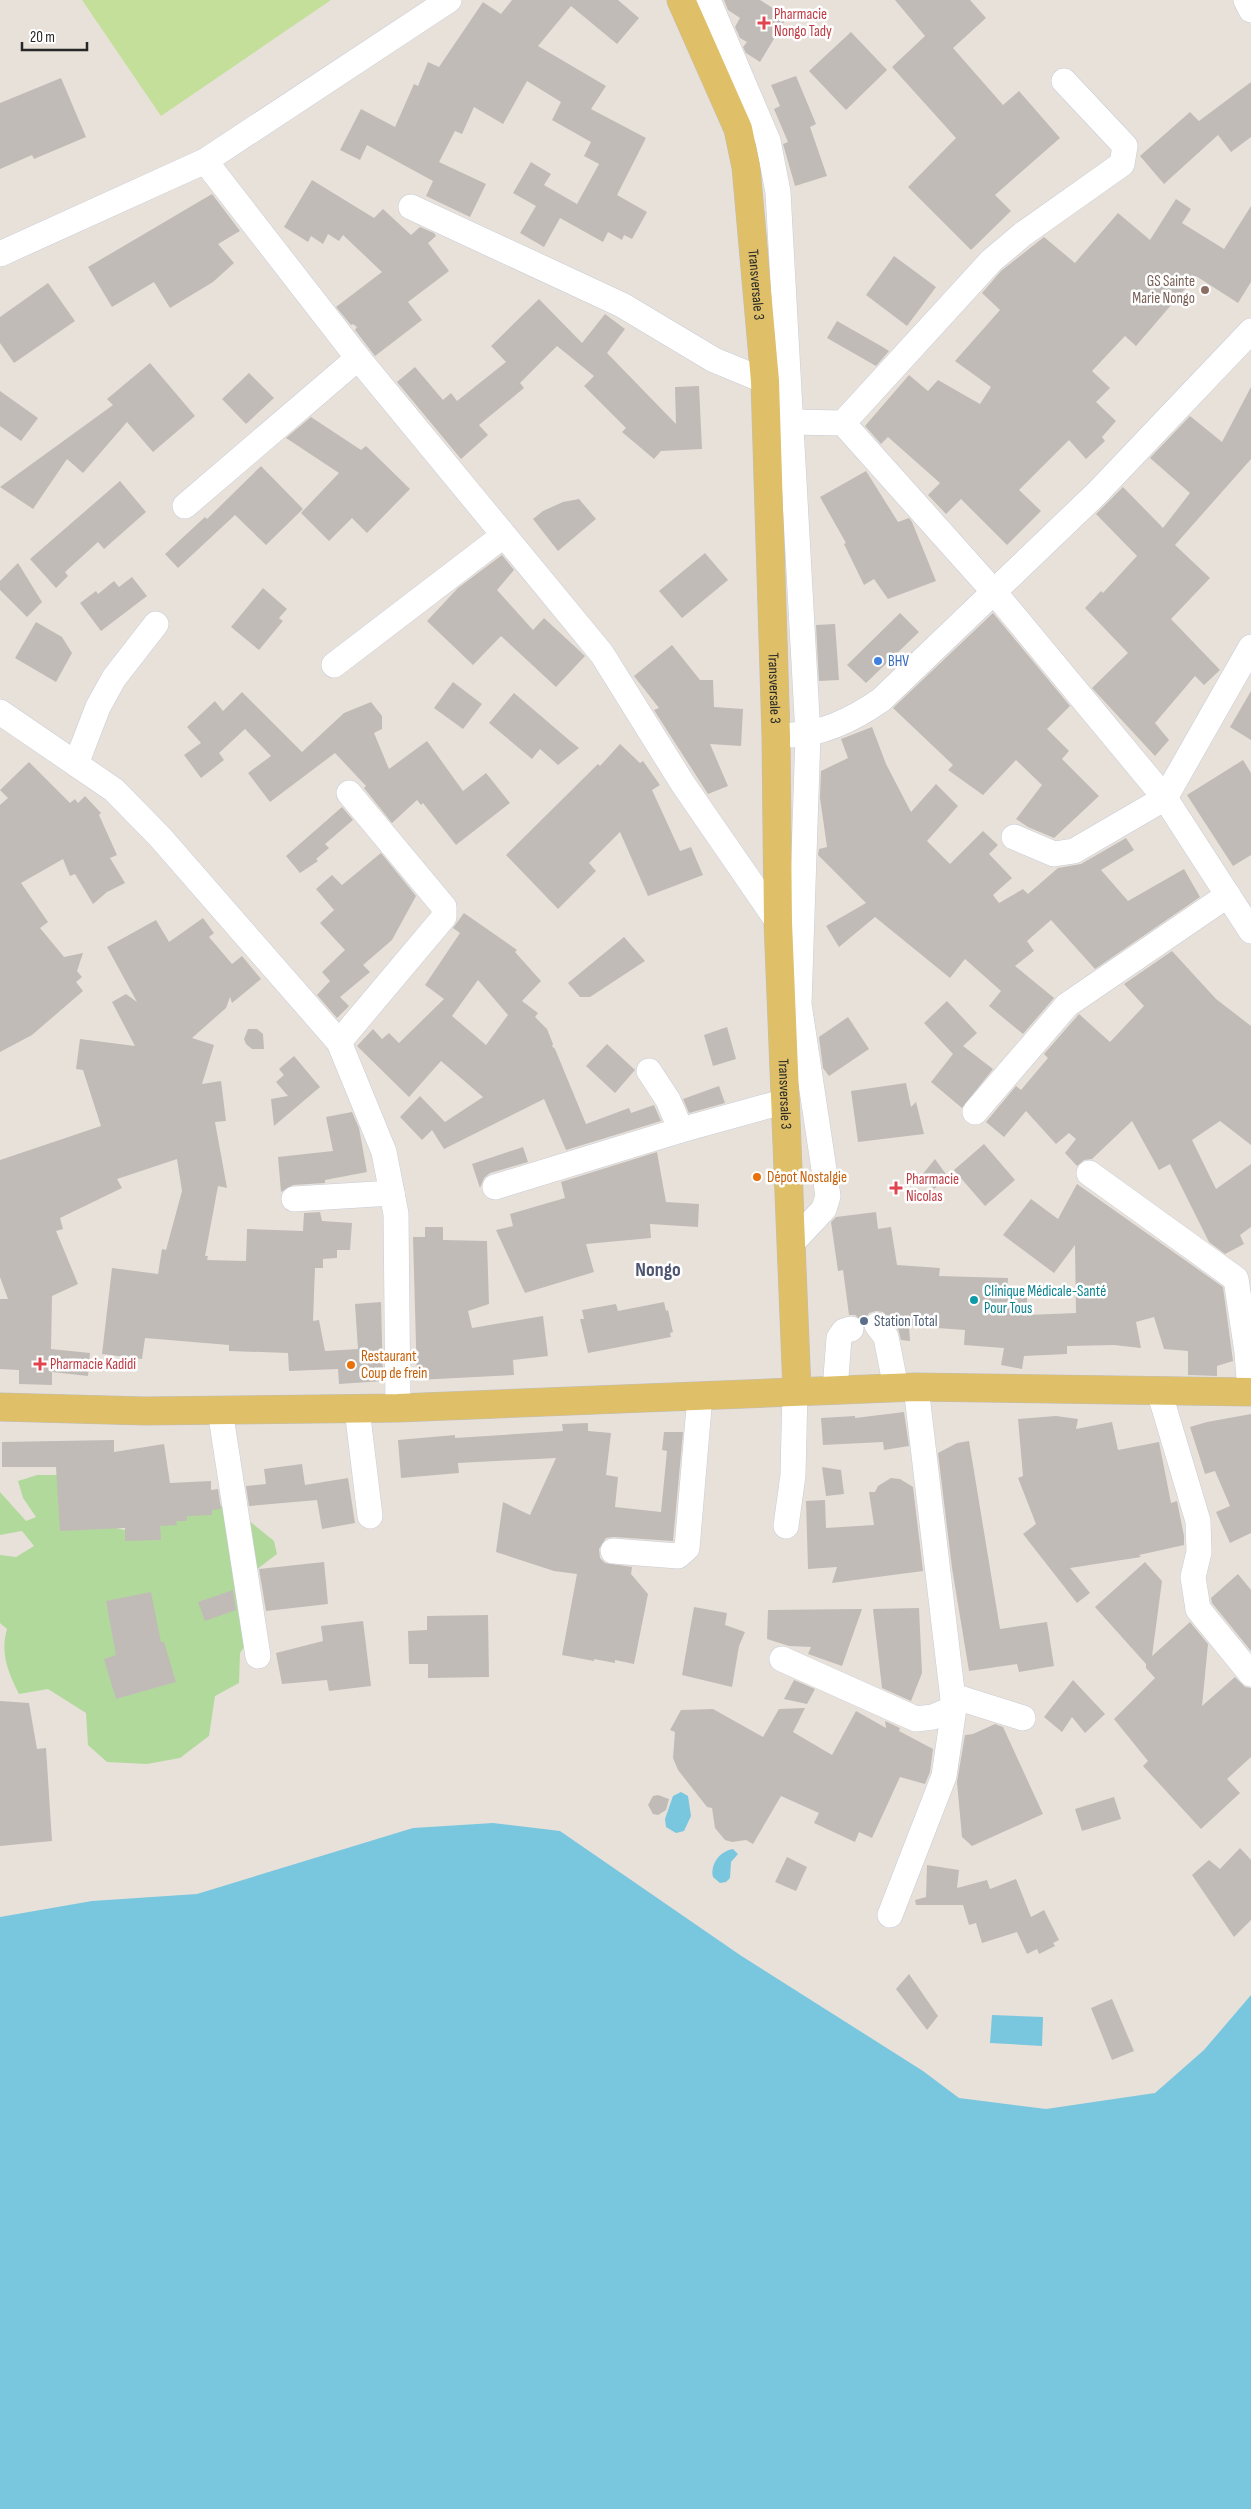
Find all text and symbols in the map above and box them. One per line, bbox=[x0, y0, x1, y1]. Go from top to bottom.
place label: Pharmacie Nongo Tady bbox=[774, 5, 832, 41]
marker: Pharmacie Nongo Tady bbox=[758, 17, 770, 29]
scale bar bbox=[22, 20, 88, 52]
text: 20 m bbox=[30, 28, 55, 47]
street label: Transversale 3 bbox=[743, 248, 769, 321]
place label: GS Sainte Marie Nongo bbox=[1132, 272, 1195, 308]
marker: GS Sainte Marie Nongo bbox=[1199, 284, 1211, 296]
street label: Transversale 3 bbox=[763, 652, 785, 724]
place label: BHV bbox=[888, 652, 909, 671]
marker: BHV bbox=[872, 655, 884, 667]
street label: Transversale 3 bbox=[774, 1058, 795, 1130]
place label: Dépot Nostalgie bbox=[767, 1168, 847, 1187]
place label: Pharmacie Nicolas bbox=[906, 1170, 959, 1206]
marker: Dépot Nostalgie bbox=[751, 1171, 763, 1183]
marker: Pharmacie Nicolas bbox=[890, 1182, 902, 1194]
district label: Nongo bbox=[635, 1258, 681, 1282]
place label: Clinique Médicale-Santé Pour Tous bbox=[984, 1282, 1106, 1318]
marker: Clinique Médicale-Santé Pour Tous bbox=[968, 1294, 980, 1306]
place label: Station Total bbox=[874, 1312, 937, 1331]
marker: Station Total bbox=[858, 1315, 870, 1327]
place label: Restaurant Coup de frein bbox=[361, 1347, 428, 1383]
place label: Pharmacie Kadidi bbox=[50, 1355, 136, 1374]
marker: Pharmacie Kadidi bbox=[34, 1358, 46, 1370]
marker: Restaurant Coup de frein bbox=[345, 1359, 357, 1371]

